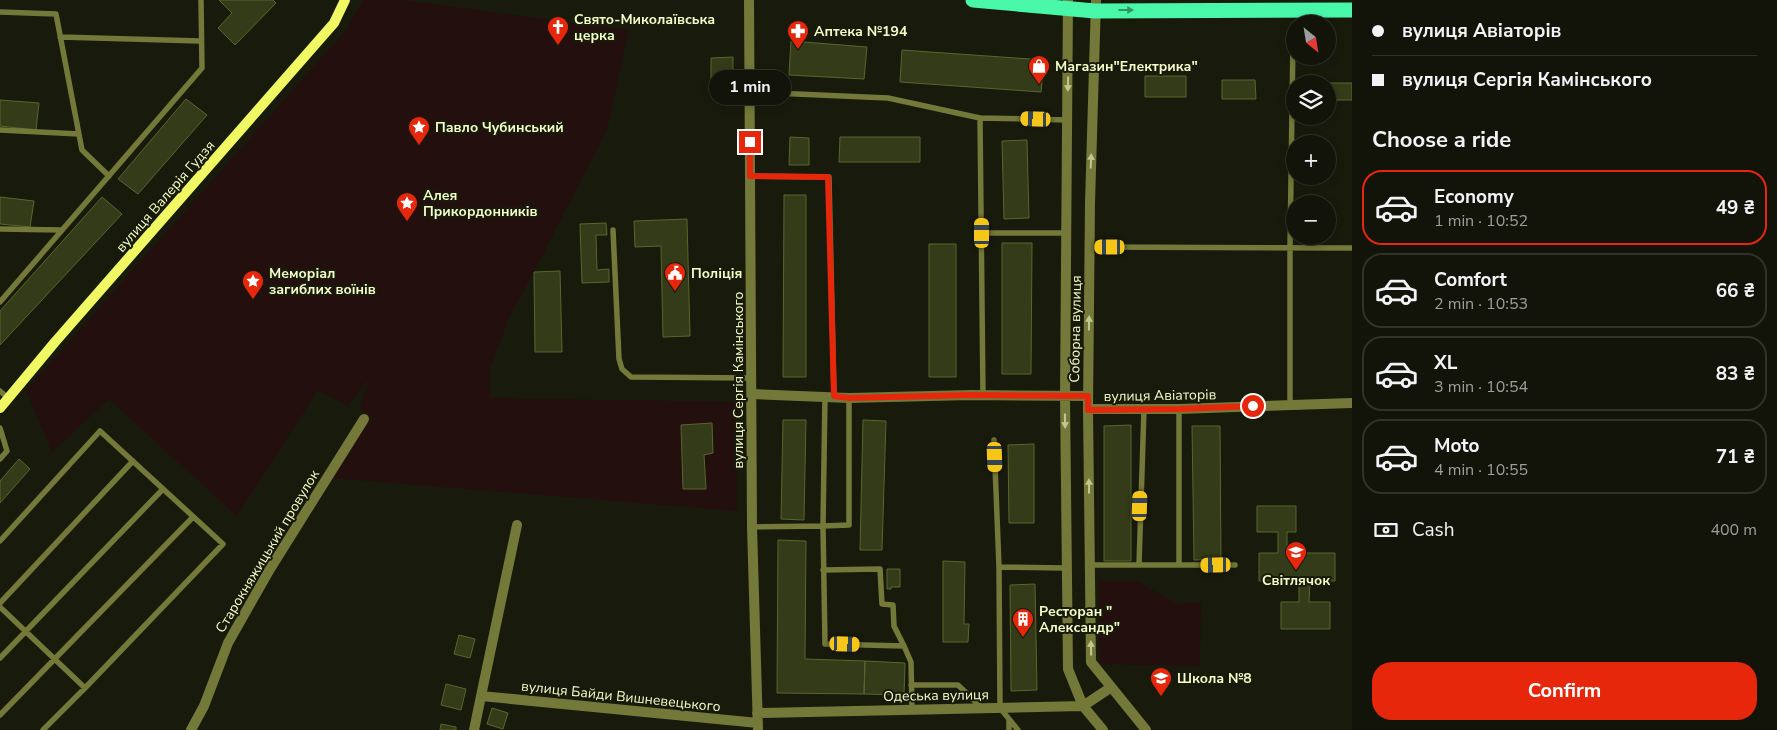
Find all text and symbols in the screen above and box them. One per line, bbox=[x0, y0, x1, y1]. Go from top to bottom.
one-way arrow bbox=[1119, 6, 1135, 14]
place label: Свято-Миколаївська церка bbox=[574, 10, 715, 45]
church icon: Свято-Миколаївська церка bbox=[546, 15, 570, 46]
north arrow bbox=[1286, 15, 1336, 65]
map controls bbox=[1286, 15, 1336, 245]
text: вулиця Авіаторів bbox=[1402, 18, 1561, 44]
pharmacy icon: Аптека №194 bbox=[786, 19, 810, 50]
place label: Аптека №194 bbox=[814, 22, 908, 41]
shop icon: Магазин"Електрика" bbox=[1027, 54, 1051, 85]
place label: Магазин"Електрика" bbox=[1055, 57, 1198, 76]
text: вулиця Сергія Камінського bbox=[1402, 67, 1652, 93]
callout: 1 min bbox=[709, 70, 791, 104]
button: layers bbox=[1286, 75, 1336, 125]
text: 1 min bbox=[729, 76, 771, 98]
one-way arrow bbox=[1064, 76, 1072, 92]
car bbox=[1020, 111, 1051, 127]
place icon: Павло Чубинський bbox=[407, 115, 431, 146]
place label: Павло Чубинський bbox=[435, 118, 564, 137]
text: Choose a ride bbox=[1372, 125, 1511, 155]
route end bbox=[739, 131, 761, 153]
button: + bbox=[1286, 135, 1336, 185]
street label: вулиця Валерія Гудзя bbox=[112, 136, 219, 256]
one-way arrow bbox=[1088, 152, 1096, 168]
text: Economy bbox=[1434, 184, 1514, 210]
icon: car bbox=[1374, 185, 1419, 230]
place label: Алея Прикордонників bbox=[423, 186, 537, 221]
place icon: Алея Прикордонників bbox=[395, 191, 419, 222]
button: − bbox=[1286, 195, 1336, 245]
text: 49 ₴ bbox=[1716, 195, 1755, 221]
text: 1 min · 10:52 bbox=[1434, 210, 1528, 232]
car bbox=[974, 218, 989, 248]
car bbox=[1095, 240, 1125, 255]
public building icon: Поліція bbox=[663, 261, 687, 292]
place label: Меморіал загиблих воїнів bbox=[269, 264, 376, 299]
place label: Поліція bbox=[691, 264, 742, 283]
text: Comfort bbox=[1434, 267, 1507, 293]
icon: car bbox=[1374, 268, 1419, 313]
place icon: Меморіал загиблих воїнів bbox=[241, 269, 265, 300]
street label: Соборна вулиця bbox=[1065, 275, 1086, 383]
text: 66 ₴ bbox=[1716, 278, 1755, 304]
street label: вулиця Сергія Камінського bbox=[729, 291, 748, 468]
text: 2 min · 10:53 bbox=[1434, 293, 1528, 315]
one-way arrow bbox=[1085, 315, 1093, 331]
text: XL bbox=[1434, 350, 1457, 376]
icon: car bbox=[1374, 351, 1419, 396]
text: 83 ₴ bbox=[1716, 361, 1755, 387]
text: 3 min · 10:54 bbox=[1434, 376, 1528, 398]
street label: вулиця Авіаторів bbox=[1104, 385, 1217, 406]
route start bbox=[1242, 395, 1264, 417]
one-way arrow bbox=[1061, 413, 1069, 429]
text: Moto bbox=[1434, 433, 1480, 459]
icon: car bbox=[1374, 434, 1419, 479]
car bbox=[986, 442, 1003, 472]
text: 71 ₴ bbox=[1716, 444, 1755, 470]
text: 4 min · 10:55 bbox=[1434, 459, 1528, 481]
street label: Старокняжицький провулок bbox=[211, 466, 324, 636]
one-way arrow bbox=[1085, 477, 1093, 493]
car bbox=[1131, 491, 1148, 521]
icon: cash bbox=[1372, 516, 1400, 544]
text: Cash bbox=[1412, 517, 1454, 543]
text: 400 m bbox=[1710, 519, 1757, 541]
school or university icon: Світлячок bbox=[1284, 540, 1308, 571]
car bbox=[1200, 557, 1231, 573]
place label: Світлячок bbox=[1262, 571, 1330, 590]
place label: Ресторан " Александр" bbox=[1039, 602, 1120, 637]
building icon: Ресторан " Александр" bbox=[1011, 607, 1035, 638]
car bbox=[829, 636, 860, 652]
one-way arrow bbox=[1087, 640, 1095, 656]
button: Confirm bbox=[1372, 662, 1757, 720]
school or university icon: Школа №8 bbox=[1149, 666, 1173, 697]
place label: Школа №8 bbox=[1177, 669, 1252, 688]
street label: вулиця Байди Вишневецького bbox=[520, 677, 722, 716]
street label: Одеська вулиця bbox=[883, 685, 989, 706]

